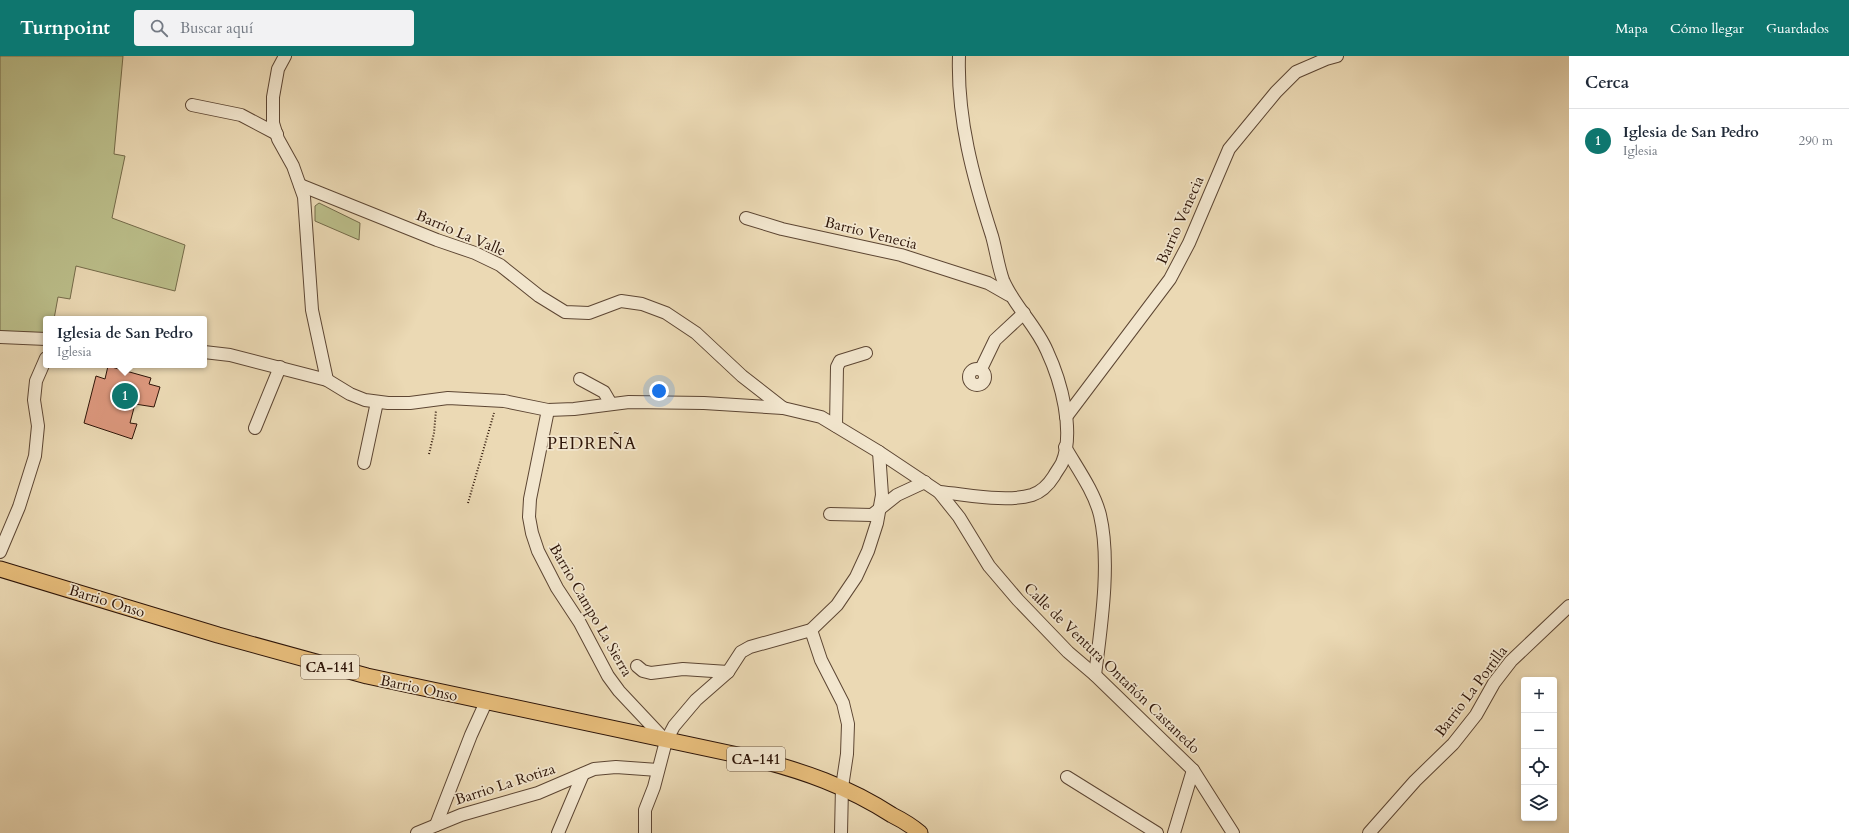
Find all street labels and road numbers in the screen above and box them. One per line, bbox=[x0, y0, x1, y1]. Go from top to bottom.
street label: Barrio Venecia bbox=[1152, 172, 1209, 267]
street label: Barrio La Valle bbox=[413, 205, 509, 261]
street label: Barrio Venecia bbox=[823, 212, 920, 254]
street label: Barrio Campo La Sierra bbox=[545, 540, 637, 681]
street label: Calle de Ventura Ontañón Castanedo bbox=[1019, 578, 1205, 758]
street label: Barrio Onso bbox=[66, 580, 148, 622]
street label: Barrio La Portilla bbox=[1430, 641, 1512, 741]
road number: CA-141 bbox=[301, 655, 359, 679]
street label: Barrio Onso bbox=[378, 670, 460, 706]
road number: CA-141 bbox=[727, 747, 785, 771]
street label: Barrio La Rotiza bbox=[452, 758, 558, 810]

